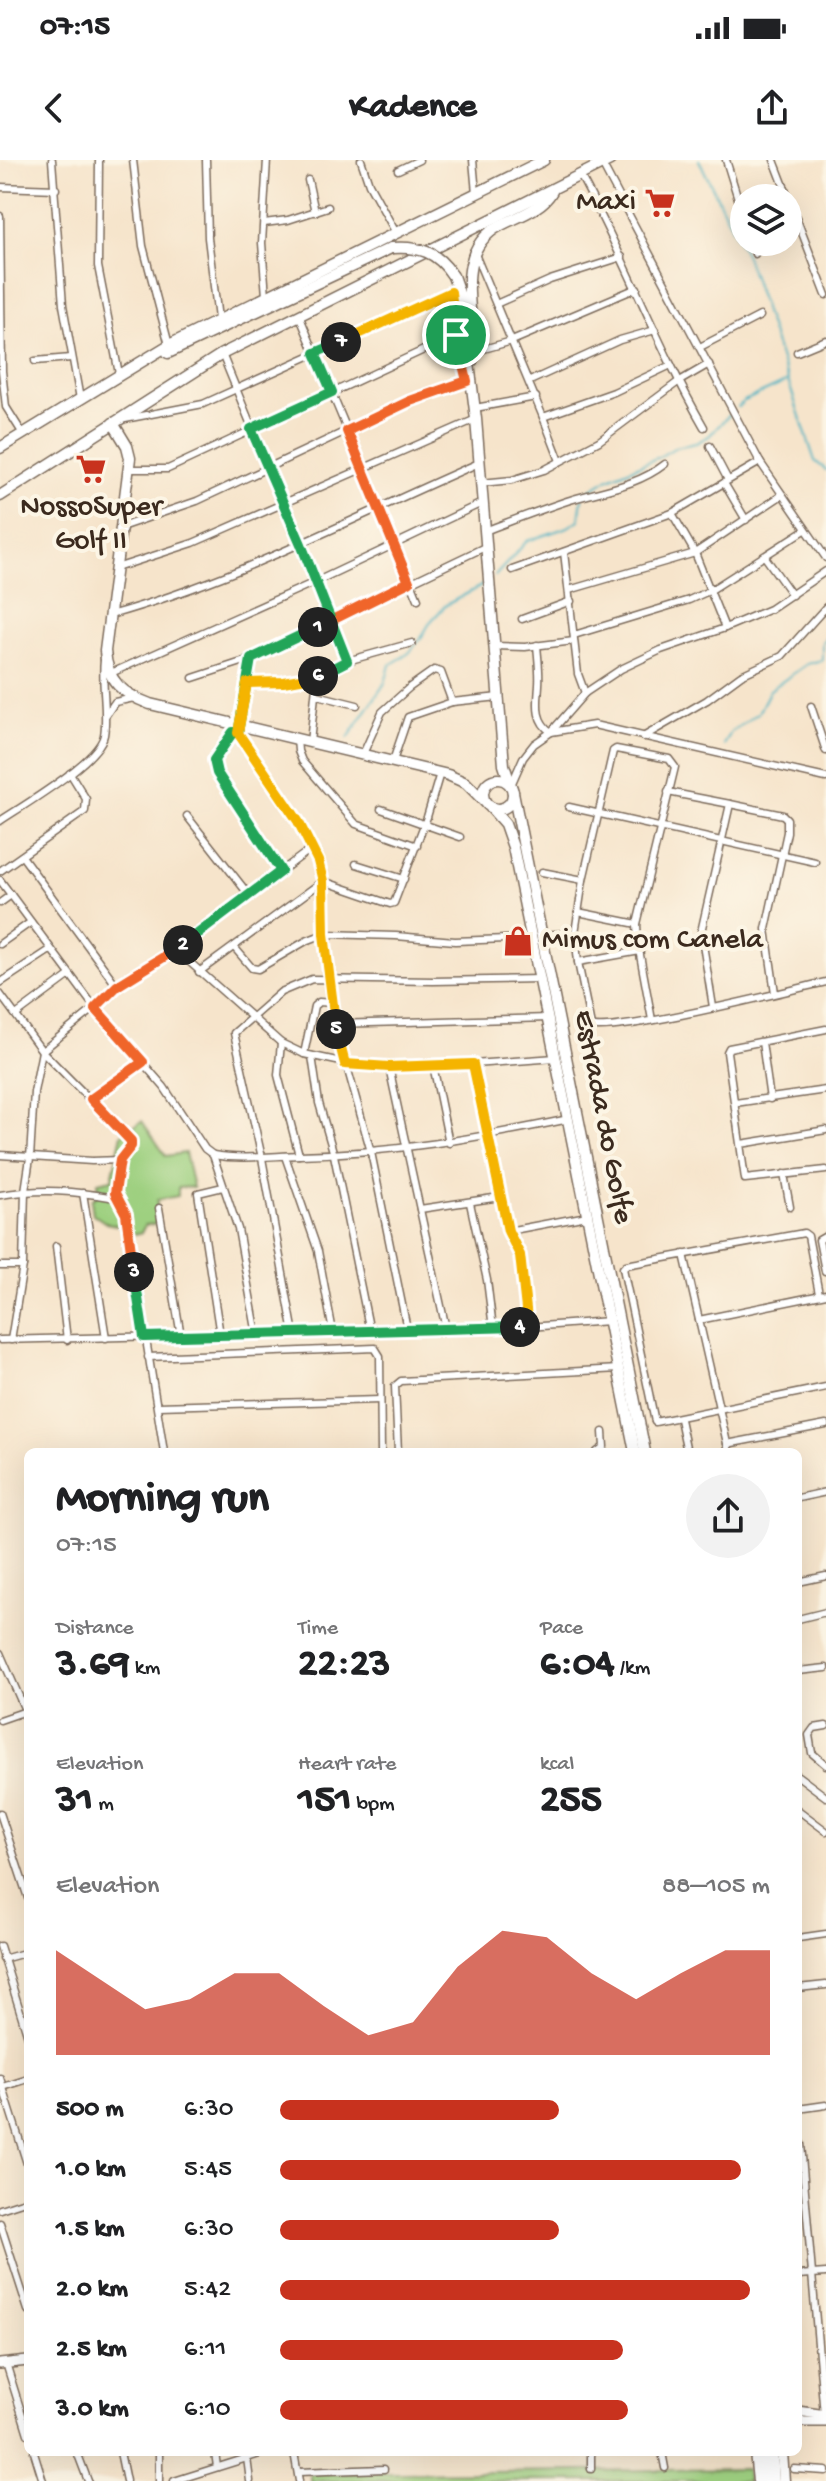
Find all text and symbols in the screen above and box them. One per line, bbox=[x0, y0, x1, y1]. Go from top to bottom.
text: 07:15 bbox=[40, 11, 110, 46]
icon: back bbox=[32, 86, 76, 130]
icon: share bbox=[750, 86, 794, 130]
text: Kadence bbox=[349, 87, 477, 130]
map controls bbox=[730, 184, 802, 256]
button: layers bbox=[730, 184, 802, 256]
place label: Maxi bbox=[576, 186, 636, 221]
supermarket icon: Maxi bbox=[643, 186, 677, 220]
pin bbox=[422, 301, 490, 369]
icon: arrive bbox=[434, 313, 478, 357]
pin: 7 bbox=[321, 322, 361, 362]
text: 7 bbox=[335, 329, 347, 355]
supermarket icon: NossoSuper Golf II bbox=[74, 452, 108, 486]
place label: NossoSuper Golf II bbox=[20, 491, 164, 560]
pin: 1 bbox=[298, 607, 338, 647]
text: 1 bbox=[314, 614, 322, 640]
pin: 6 bbox=[298, 656, 338, 696]
text: 6 bbox=[312, 663, 324, 689]
shop icon: Mimus com Canela bbox=[501, 924, 535, 958]
place label: Mimus com Canela bbox=[542, 924, 764, 959]
pin: 2 bbox=[163, 925, 203, 965]
text: 2 bbox=[178, 932, 188, 958]
street label: Estrada do Golfe bbox=[564, 1007, 640, 1227]
pin: 5 bbox=[316, 1009, 356, 1049]
text: 5 bbox=[330, 1016, 342, 1042]
pin: 3 bbox=[114, 1252, 154, 1292]
text: 3 bbox=[128, 1259, 140, 1285]
pin: 4 bbox=[500, 1307, 540, 1347]
text: 4 bbox=[515, 1314, 525, 1340]
button: share bbox=[686, 1474, 770, 1558]
text: Morning run bbox=[56, 1475, 269, 1527]
text: 07:15 bbox=[56, 1531, 117, 1562]
text: Distance bbox=[56, 1616, 134, 1642]
text: Time bbox=[298, 1616, 338, 1642]
text: Pace bbox=[540, 1616, 583, 1642]
text: 3.69 bbox=[56, 1642, 130, 1689]
text: 22:23 bbox=[298, 1642, 390, 1689]
text: 6:04 bbox=[540, 1642, 614, 1689]
text: km bbox=[130, 1656, 160, 1682]
text: /km bbox=[614, 1656, 650, 1682]
text: Elevation bbox=[56, 1752, 143, 1778]
text: Heart rate bbox=[298, 1752, 396, 1778]
text: kcal bbox=[540, 1752, 574, 1778]
text: 31 bbox=[56, 1778, 93, 1825]
text: 151 bbox=[298, 1778, 351, 1825]
text: 255 bbox=[540, 1778, 602, 1825]
text: m bbox=[93, 1792, 114, 1818]
text: bpm bbox=[351, 1792, 395, 1818]
text: Elevation bbox=[56, 1872, 159, 1903]
text: 88–105 m bbox=[662, 1872, 770, 1903]
text: 500 m bbox=[56, 2095, 124, 2126]
text: 6:30 bbox=[184, 2095, 234, 2126]
text: 1.0 km bbox=[56, 2155, 126, 2186]
text: 5:45 bbox=[184, 2155, 232, 2186]
text: 1.5 km bbox=[56, 2215, 125, 2246]
text: 6:30 bbox=[184, 2215, 234, 2246]
text: 2.0 km bbox=[56, 2275, 128, 2306]
text: 5:42 bbox=[184, 2275, 231, 2306]
text: 2.5 km bbox=[56, 2335, 127, 2366]
text: 6:11 bbox=[184, 2335, 226, 2366]
text: 3.0 km bbox=[56, 2395, 129, 2426]
text: 6:10 bbox=[184, 2395, 231, 2426]

